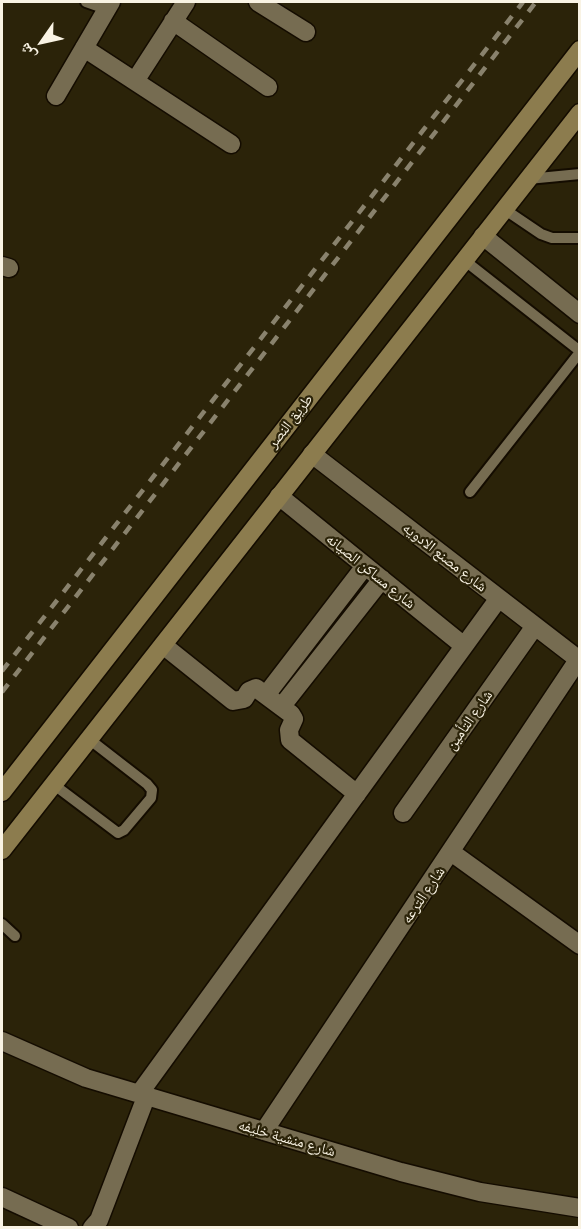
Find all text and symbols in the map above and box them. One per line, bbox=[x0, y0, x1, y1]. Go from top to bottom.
north arrow bbox=[12, 12, 72, 72]
text: ش bbox=[15, 40, 39, 64]
street label: طريق النصر bbox=[264, 391, 316, 451]
street label: شارع مصنع الادويه bbox=[399, 519, 491, 595]
street label: شارع مساكن الصيانه bbox=[323, 530, 419, 612]
street label: شارع التأمين bbox=[442, 687, 496, 753]
street label: شارع الترعه bbox=[398, 863, 448, 927]
street label: شارع منشية خليفه bbox=[236, 1116, 338, 1160]

